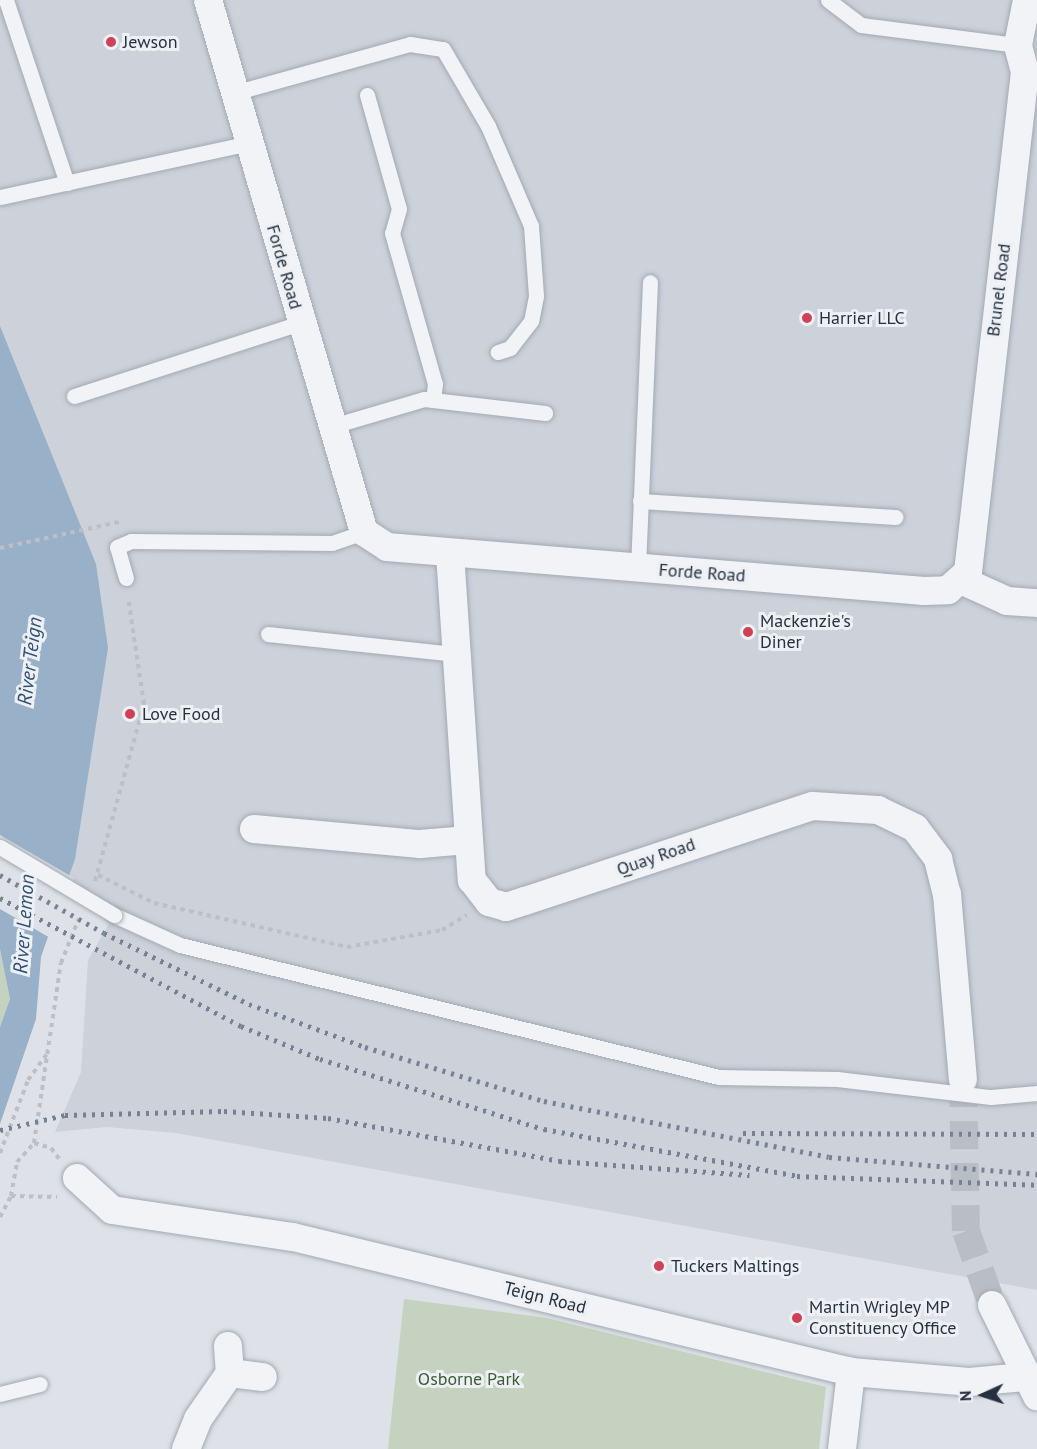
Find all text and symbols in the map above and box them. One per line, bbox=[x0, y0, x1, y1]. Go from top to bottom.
place label: Jewson bbox=[123, 31, 177, 53]
marker: Jewson bbox=[104, 35, 118, 49]
street label: Forde Road bbox=[262, 222, 306, 312]
street label: Brunel Road bbox=[983, 242, 1015, 338]
place label: Harrier LLC bbox=[819, 307, 905, 329]
marker: Harrier LLC bbox=[800, 311, 814, 325]
street label: Forde Road bbox=[658, 559, 746, 587]
place label: Mackenzie's Diner bbox=[760, 611, 851, 654]
water label: River Teign bbox=[13, 615, 47, 707]
marker: Mackenzie's Diner bbox=[741, 625, 755, 639]
place label: Love Food bbox=[142, 703, 220, 725]
marker: Love Food bbox=[123, 707, 137, 721]
street label: Quay Road bbox=[614, 833, 698, 881]
water label: River Lemon bbox=[9, 873, 39, 975]
place label: Tuckers Maltings bbox=[671, 1255, 799, 1277]
marker: Tuckers Maltings bbox=[652, 1259, 666, 1273]
street label: Teign Road bbox=[502, 1277, 588, 1319]
place label: Martin Wrigley MP Constituency Office bbox=[809, 1297, 957, 1340]
marker: Martin Wrigley MP Constituency Office bbox=[790, 1311, 804, 1325]
north arrow bbox=[953, 1365, 1013, 1425]
park label: Osborne Park bbox=[418, 1368, 520, 1390]
text: N bbox=[955, 1390, 975, 1402]

